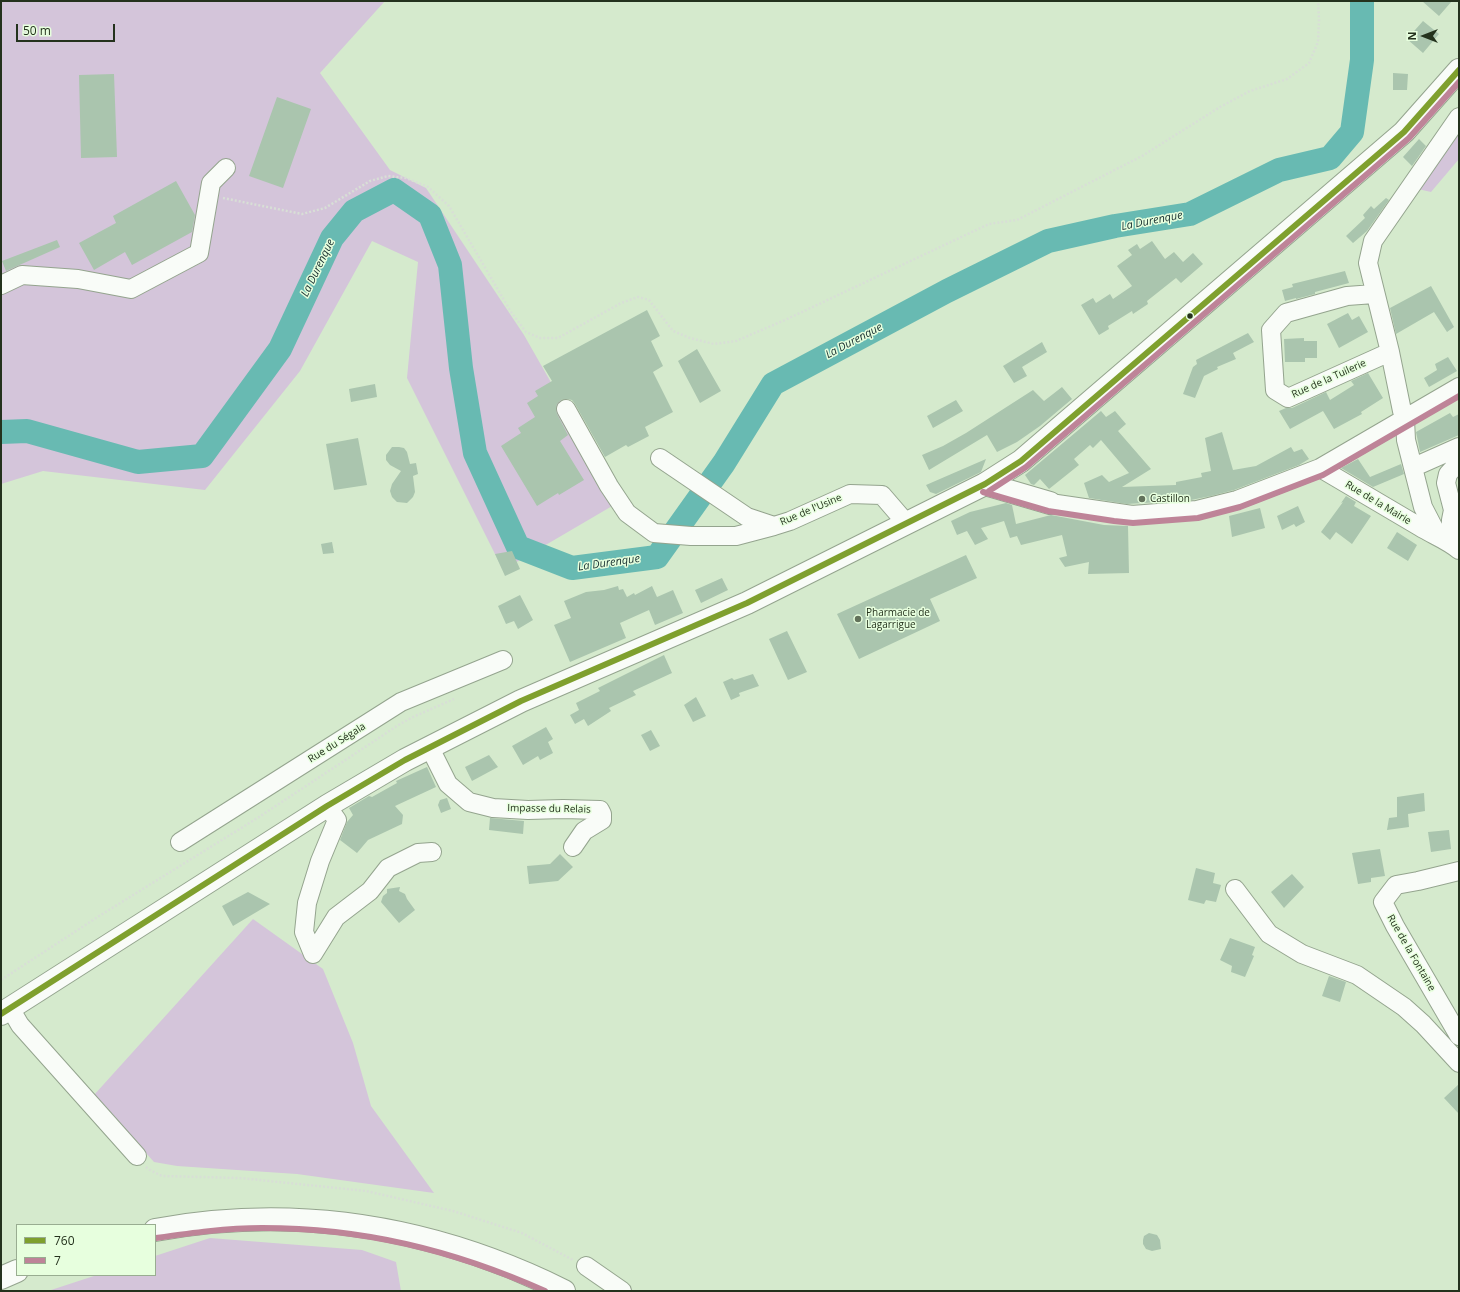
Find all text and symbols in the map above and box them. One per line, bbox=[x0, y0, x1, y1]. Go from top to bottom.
scale bar bbox=[18, 16, 117, 42]
north arrow bbox=[1404, 16, 1444, 56]
text: 50 m bbox=[23, 22, 51, 39]
text: N bbox=[1404, 32, 1419, 40]
water label: La Durenque bbox=[1120, 209, 1184, 233]
water label: La Durenque bbox=[298, 237, 338, 299]
unlabelled marker bbox=[1185, 311, 1195, 321]
water label: La Durenque bbox=[823, 321, 885, 361]
street label: Rue de la Tuilerie bbox=[1290, 357, 1368, 401]
street label: Rue de la Mairie bbox=[1343, 479, 1413, 527]
street label: Rue de l'Usine bbox=[778, 492, 844, 528]
place label: Castillon bbox=[1150, 493, 1190, 505]
marker: Castillon bbox=[1137, 494, 1147, 504]
water label: La Durenque bbox=[577, 552, 641, 574]
place label: Pharmacie de Lagarrigue bbox=[866, 607, 930, 630]
marker: Pharmacie de Lagarrigue bbox=[853, 614, 863, 624]
street label: Rue du Ségala bbox=[306, 721, 368, 765]
street label: Impasse du Relais bbox=[507, 802, 591, 816]
street label: Rue de la Fontaine bbox=[1384, 913, 1438, 993]
legend bbox=[16, 1224, 156, 1276]
text: 760 bbox=[54, 1232, 75, 1249]
text: 7 bbox=[54, 1252, 61, 1269]

